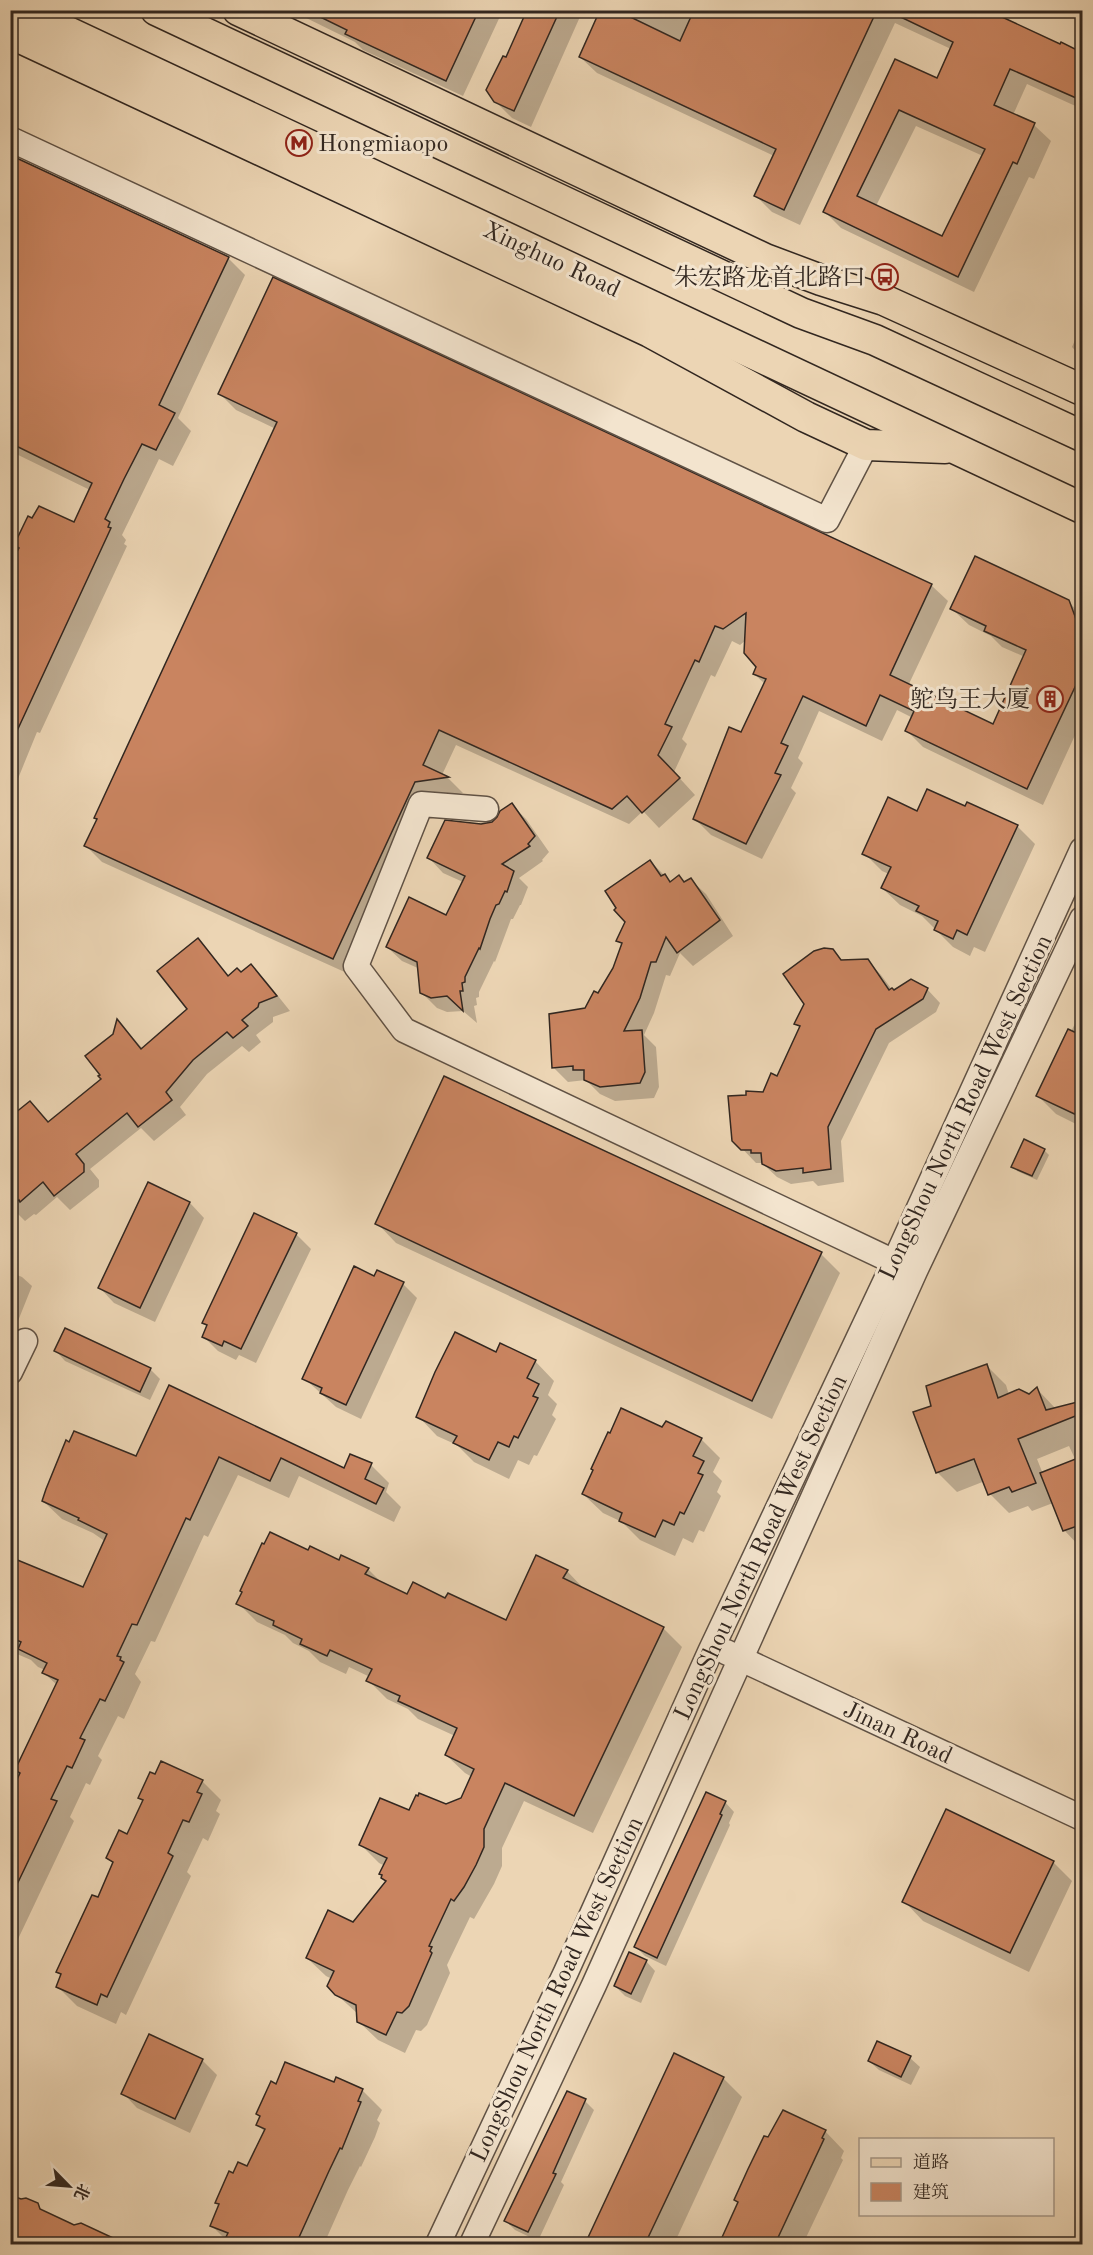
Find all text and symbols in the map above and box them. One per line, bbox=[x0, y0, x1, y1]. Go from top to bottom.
metro station icon: Hongmiaopo bbox=[284, 128, 314, 158]
place label: Hongmiaopo bbox=[318, 133, 448, 157]
street label: Xinghuo Road bbox=[479, 219, 623, 303]
bus stop icon: 朱宏路龙首北路口 bbox=[870, 262, 900, 292]
place label: 朱宏路龙首北路口 bbox=[674, 264, 866, 291]
building icon: 鸵鸟王大厦 bbox=[1035, 684, 1065, 714]
place label: 鸵鸟王大厦 bbox=[910, 686, 1030, 713]
street label: LongShou North Road West Section bbox=[876, 931, 1058, 1284]
street label: LongShou North Road West Section bbox=[671, 1371, 853, 1724]
street label: Jinan Road bbox=[839, 1698, 955, 1770]
street label: LongShou North Road West Section bbox=[467, 1813, 649, 2166]
legend bbox=[859, 2138, 1054, 2216]
text: 道路 bbox=[913, 2152, 949, 2172]
north arrow bbox=[39, 2156, 99, 2216]
text: 北 bbox=[70, 2181, 93, 2203]
text: 建筑 bbox=[913, 2182, 949, 2202]

